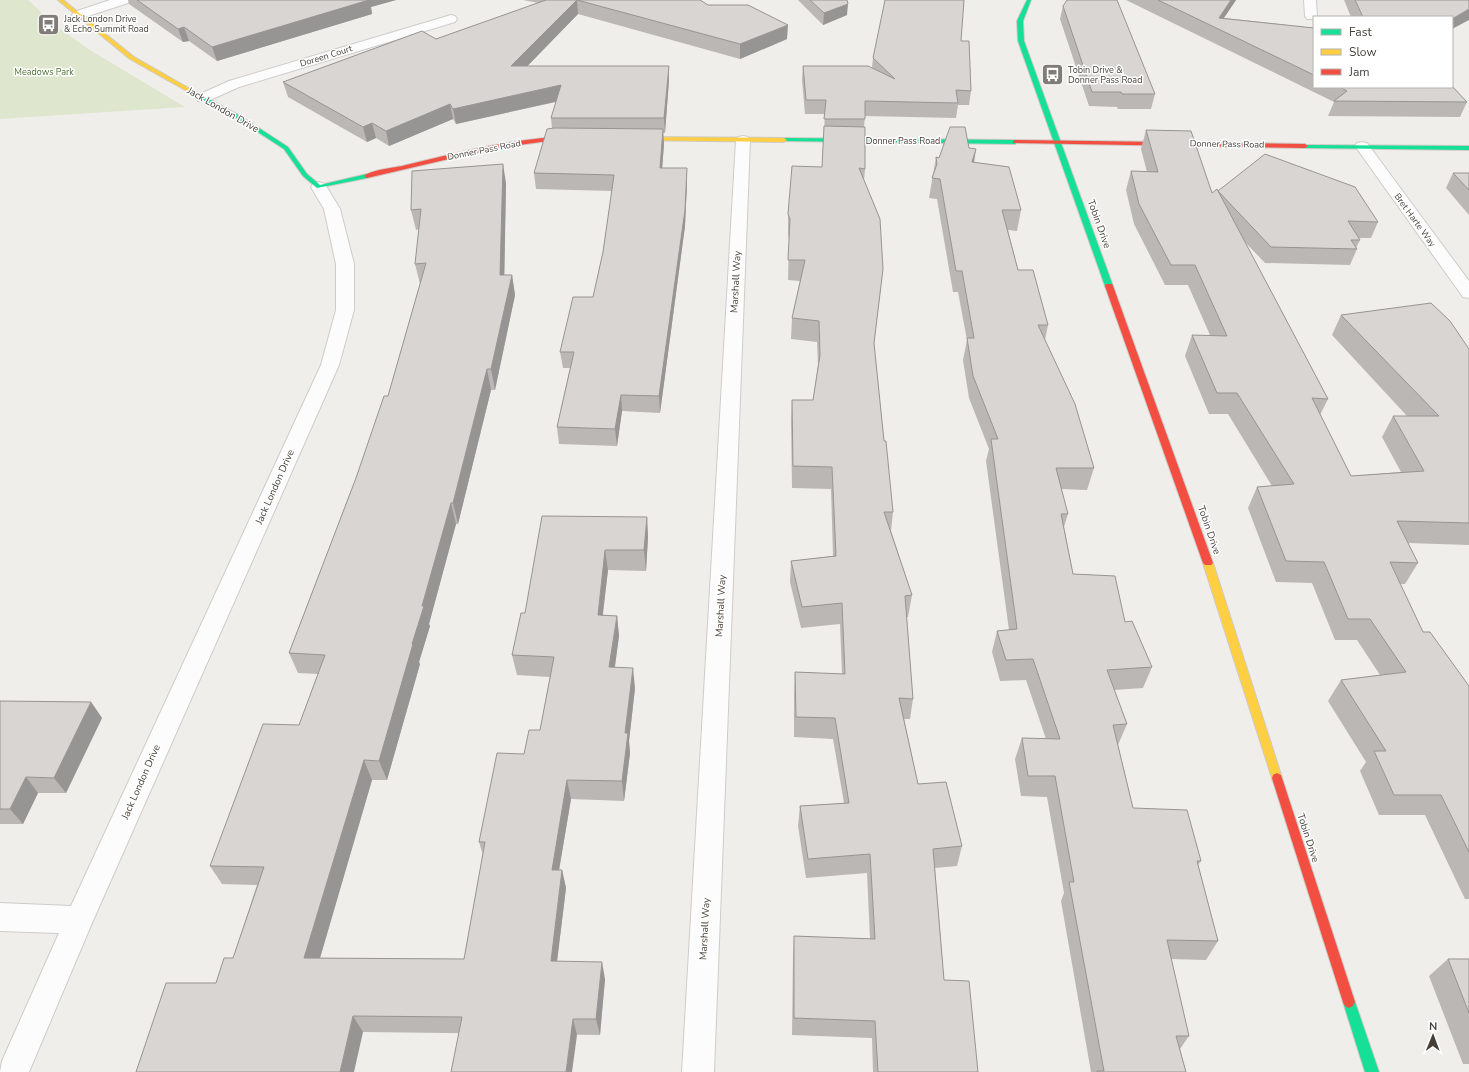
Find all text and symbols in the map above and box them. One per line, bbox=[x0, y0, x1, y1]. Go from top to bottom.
bus stop icon: Jack London Drive & Echo Summit Road bbox=[35, 11, 61, 37]
place label: Jack London Drive & Echo Summit Road bbox=[63, 13, 149, 35]
legend bbox=[1313, 16, 1453, 88]
text: Fast bbox=[1349, 24, 1372, 40]
street label: Doreen Court bbox=[298, 42, 355, 70]
text: Slow bbox=[1349, 44, 1377, 60]
bus stop icon: Tobin Drive & Donner Pass Road bbox=[1039, 62, 1065, 88]
place label: Tobin Drive & Donner Pass Road bbox=[1068, 64, 1142, 86]
text: Jam bbox=[1348, 64, 1370, 80]
park label: Meadows Park bbox=[14, 66, 74, 78]
street label: Jack London Drive bbox=[184, 83, 261, 136]
street label: Donner Pass Road bbox=[866, 135, 940, 147]
street label: Donner Pass Road bbox=[446, 137, 522, 163]
street label: Donner Pass Road bbox=[1190, 137, 1264, 151]
street label: Bret Harte Way bbox=[1391, 191, 1439, 250]
street label: Tobin Drive bbox=[1084, 198, 1114, 250]
street label: Marshall Way bbox=[727, 250, 745, 314]
street label: Jack London Drive bbox=[252, 447, 298, 528]
street label: Tobin Drive bbox=[1194, 504, 1224, 556]
street label: Marshall Way bbox=[712, 574, 730, 638]
street label: Jack London Drive bbox=[118, 742, 164, 823]
street label: Tobin Drive bbox=[1293, 812, 1323, 864]
street label: Marshall Way bbox=[696, 897, 714, 961]
north arrow bbox=[1413, 1016, 1453, 1056]
text: N bbox=[1429, 1019, 1437, 1034]

